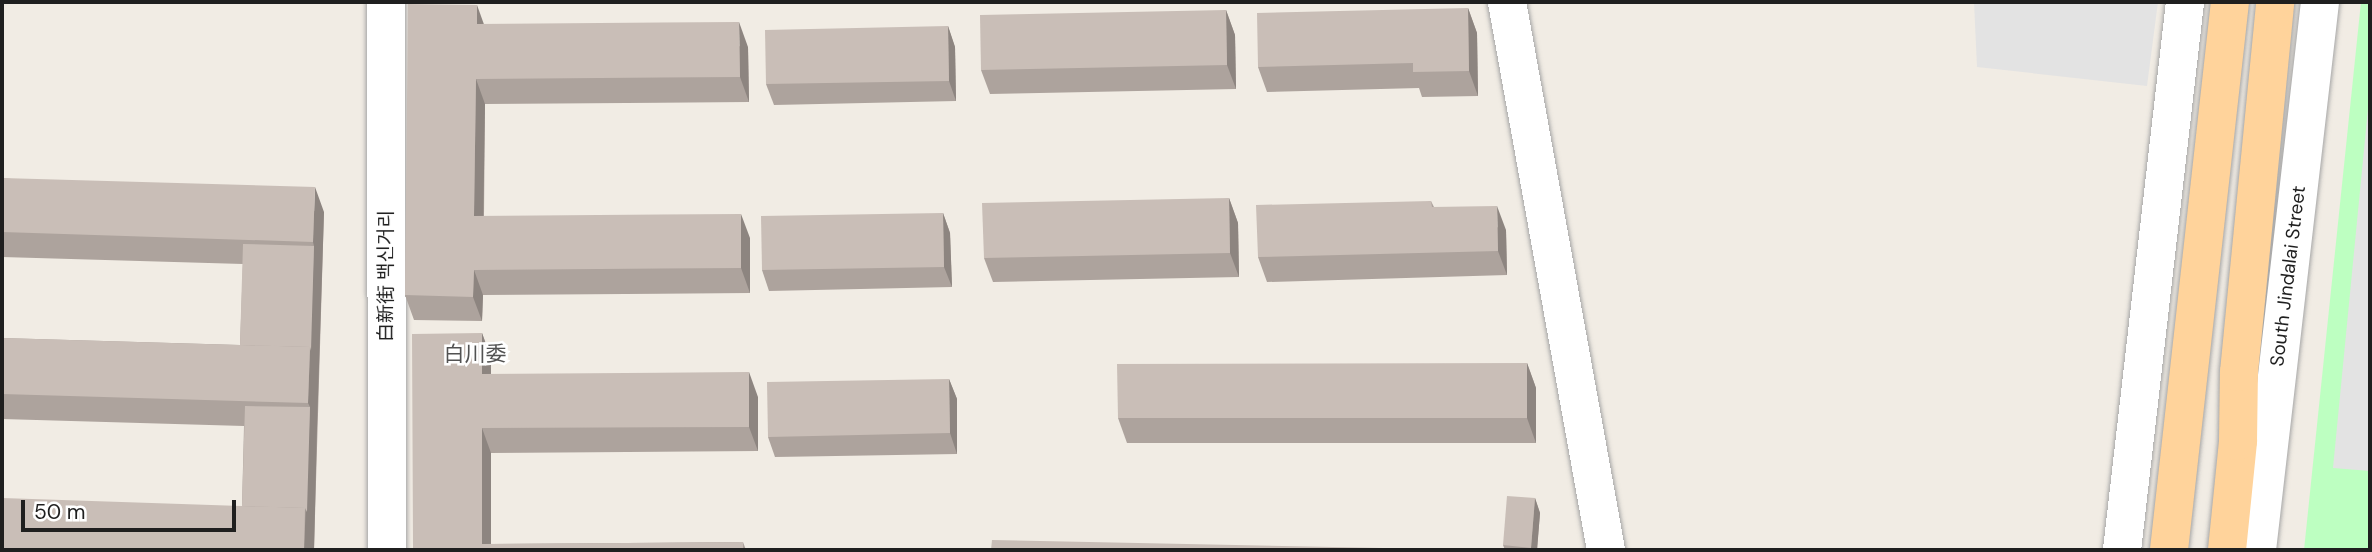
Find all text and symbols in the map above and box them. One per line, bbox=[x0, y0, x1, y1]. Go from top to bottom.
street label: South Jindalai Street bbox=[2266, 184, 2310, 368]
street label: 白新街 백신거리 bbox=[375, 210, 397, 342]
district label: 白川委 bbox=[444, 341, 506, 367]
scale bar bbox=[24, 486, 240, 530]
text: 50 m bbox=[34, 498, 85, 526]

